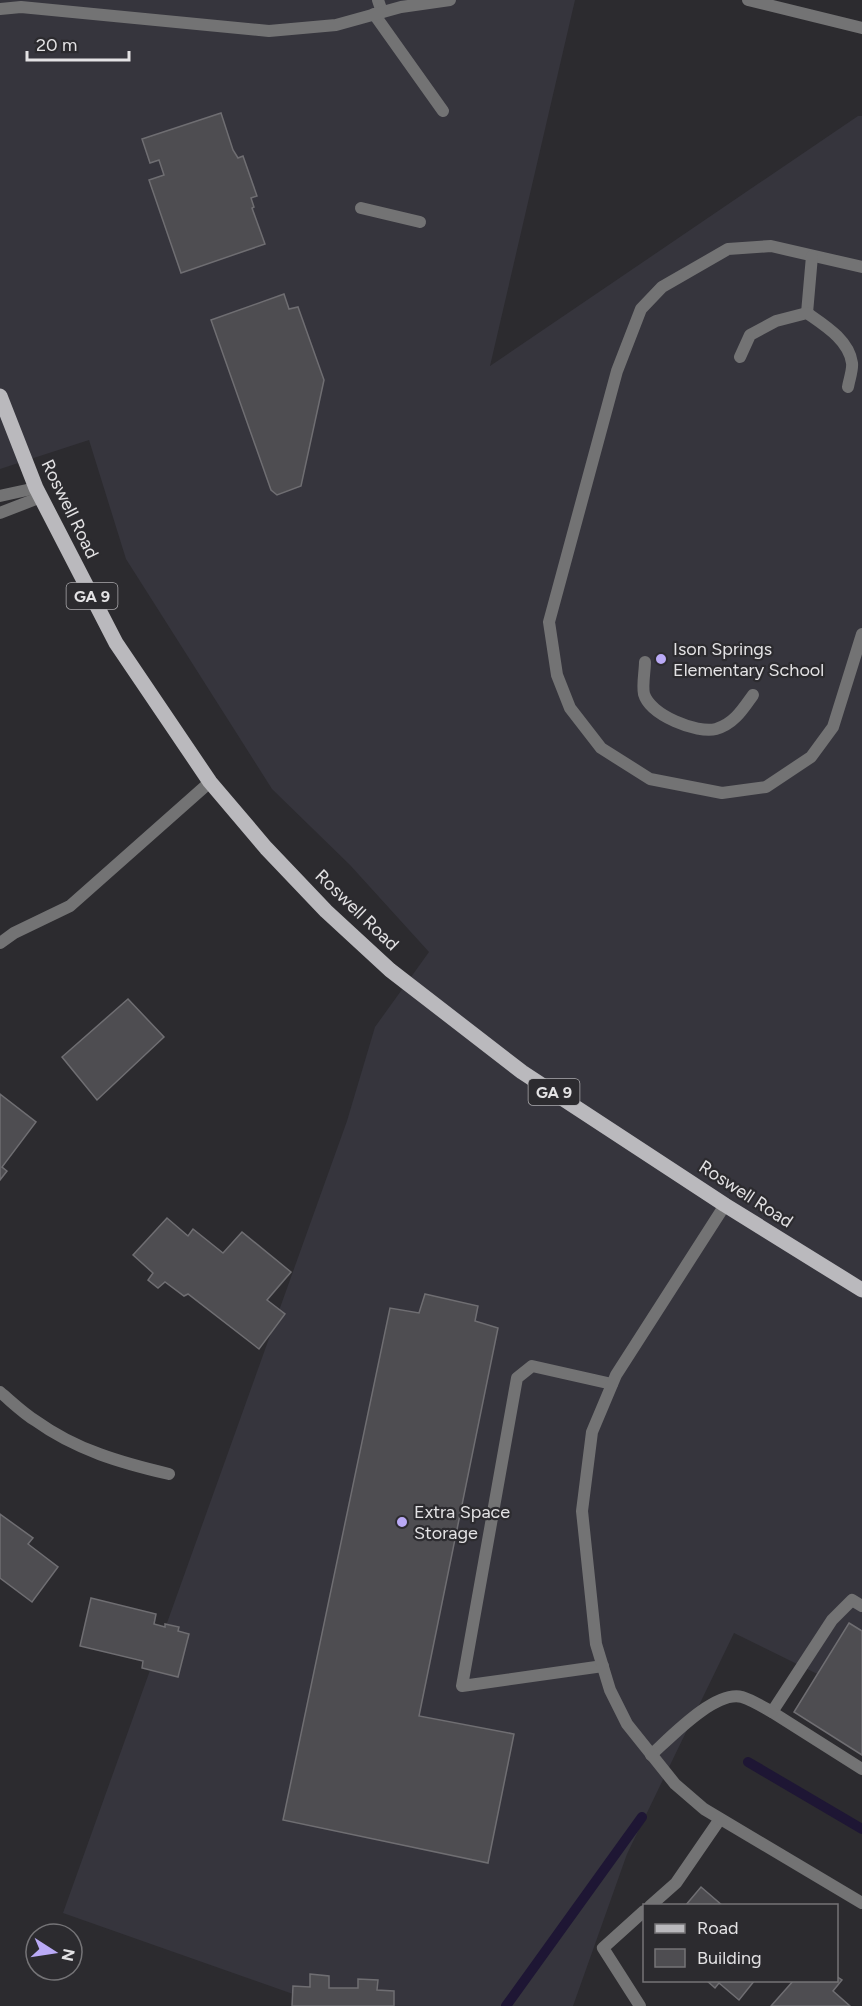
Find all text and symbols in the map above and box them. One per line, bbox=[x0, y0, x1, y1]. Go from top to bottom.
scale bar bbox=[27, 24, 129, 62]
text: 20 m bbox=[36, 34, 77, 56]
street label: Roswell Road bbox=[37, 456, 103, 562]
road number: GA 9 bbox=[66, 583, 118, 609]
place label: Ison Springs Elementary School bbox=[673, 638, 824, 681]
marker: Ison Springs Elementary School bbox=[654, 652, 668, 666]
street label: Roswell Road bbox=[311, 865, 403, 955]
road number: GA 9 bbox=[528, 1079, 580, 1105]
street label: Roswell Road bbox=[695, 1155, 797, 1233]
place label: Extra Space Storage bbox=[414, 1501, 510, 1544]
marker: Extra Space Storage bbox=[395, 1515, 409, 1529]
legend bbox=[643, 1904, 838, 1982]
text: Road bbox=[697, 1917, 738, 1939]
north arrow bbox=[24, 1922, 84, 1982]
text: N bbox=[58, 1947, 79, 1963]
text: Building bbox=[697, 1947, 762, 1969]

